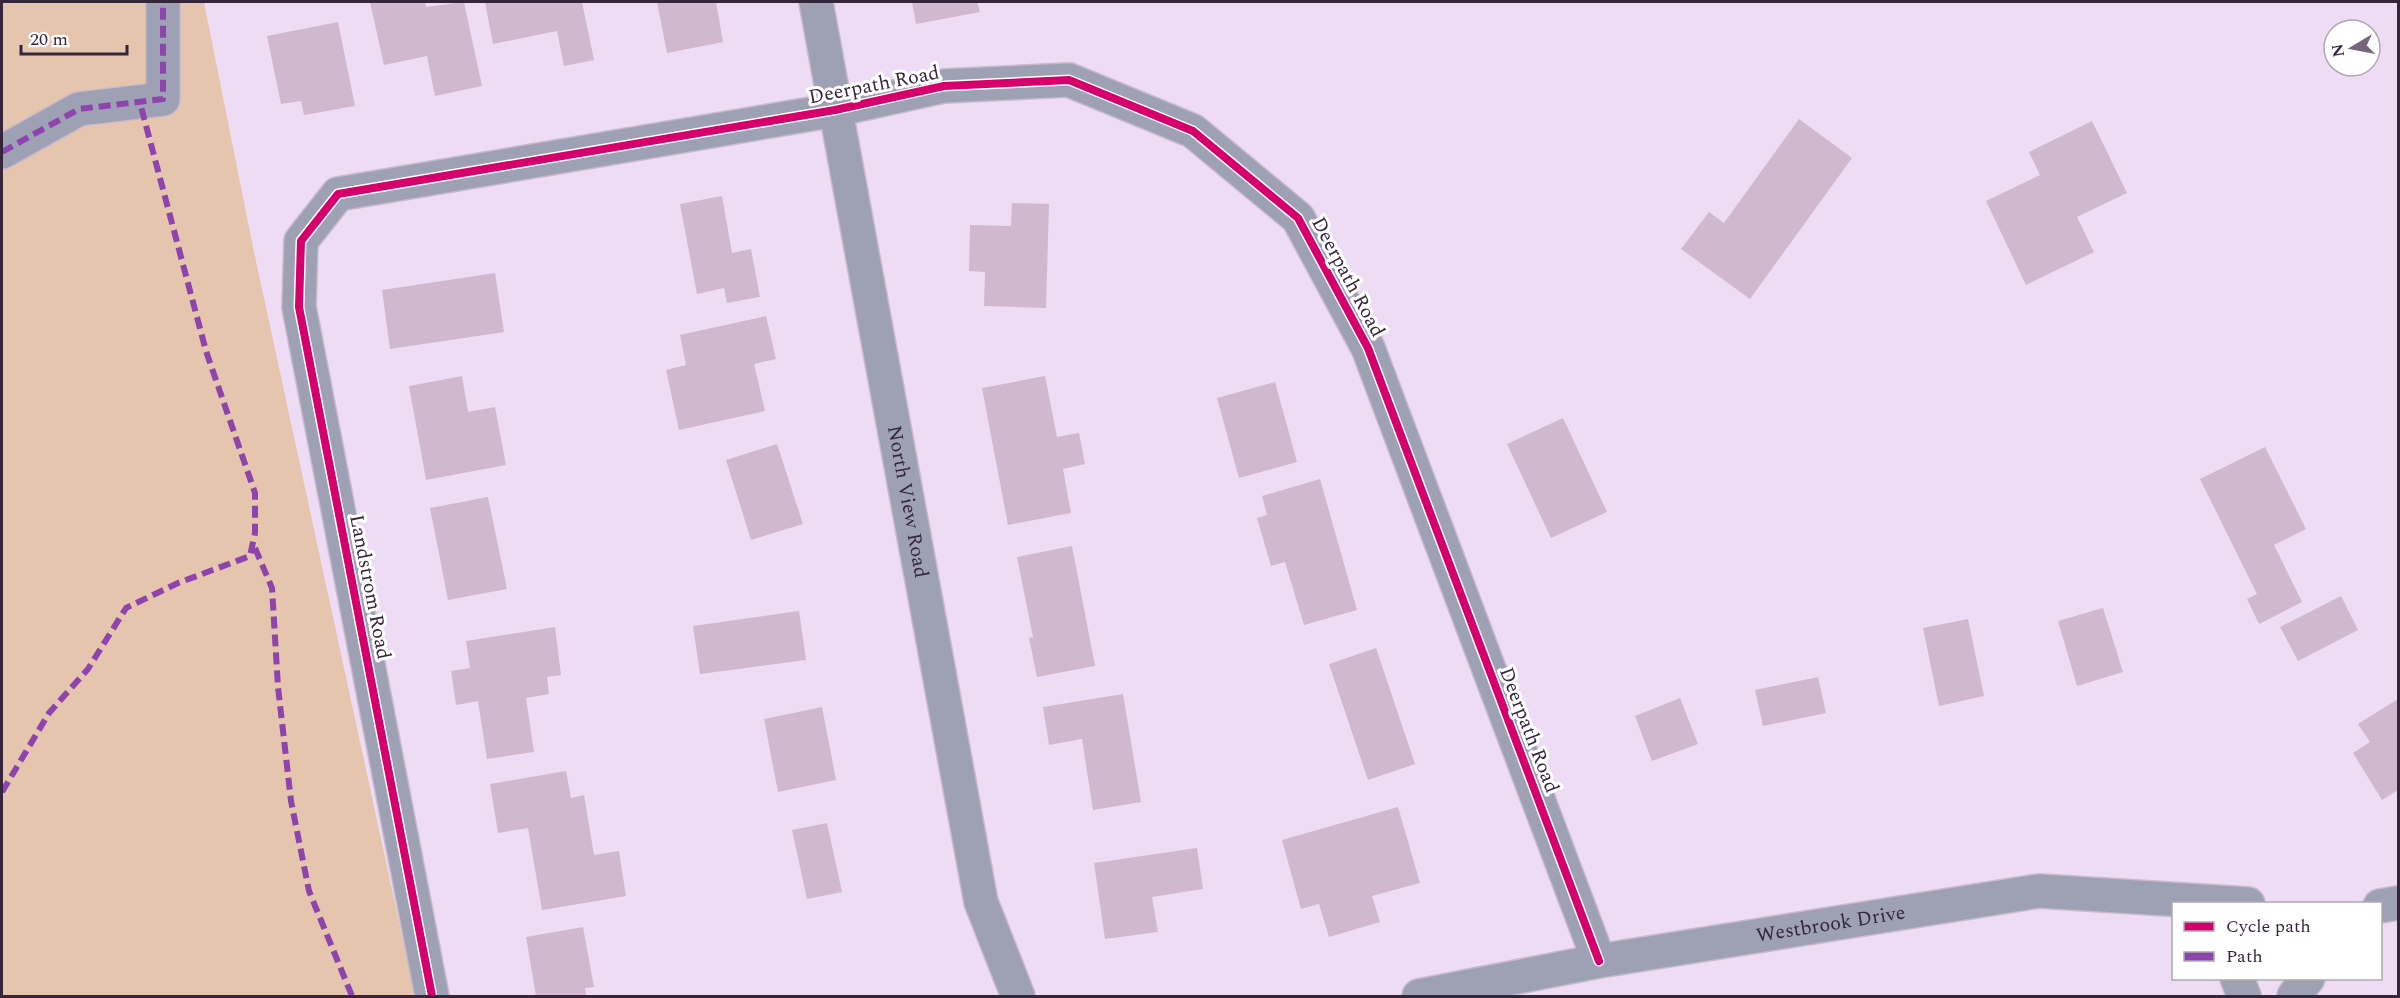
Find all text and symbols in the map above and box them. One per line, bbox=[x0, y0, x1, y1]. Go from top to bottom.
scale bar bbox=[21, 18, 128, 56]
north arrow bbox=[2322, 18, 2382, 78]
text: 20 m bbox=[30, 26, 68, 53]
text: N bbox=[2325, 42, 2351, 59]
street label: Deerpath Road bbox=[806, 58, 942, 112]
street label: Deerpath Road bbox=[1304, 211, 1392, 343]
street label: North View Road bbox=[879, 423, 936, 580]
street label: Landstrom Road bbox=[341, 512, 399, 662]
street label: Deerpath Road bbox=[1491, 663, 1567, 797]
street label: Westbrook Drive bbox=[1754, 897, 1907, 951]
legend bbox=[2172, 902, 2382, 980]
text: Cycle path bbox=[2226, 913, 2311, 940]
text: Path bbox=[2226, 943, 2263, 970]

